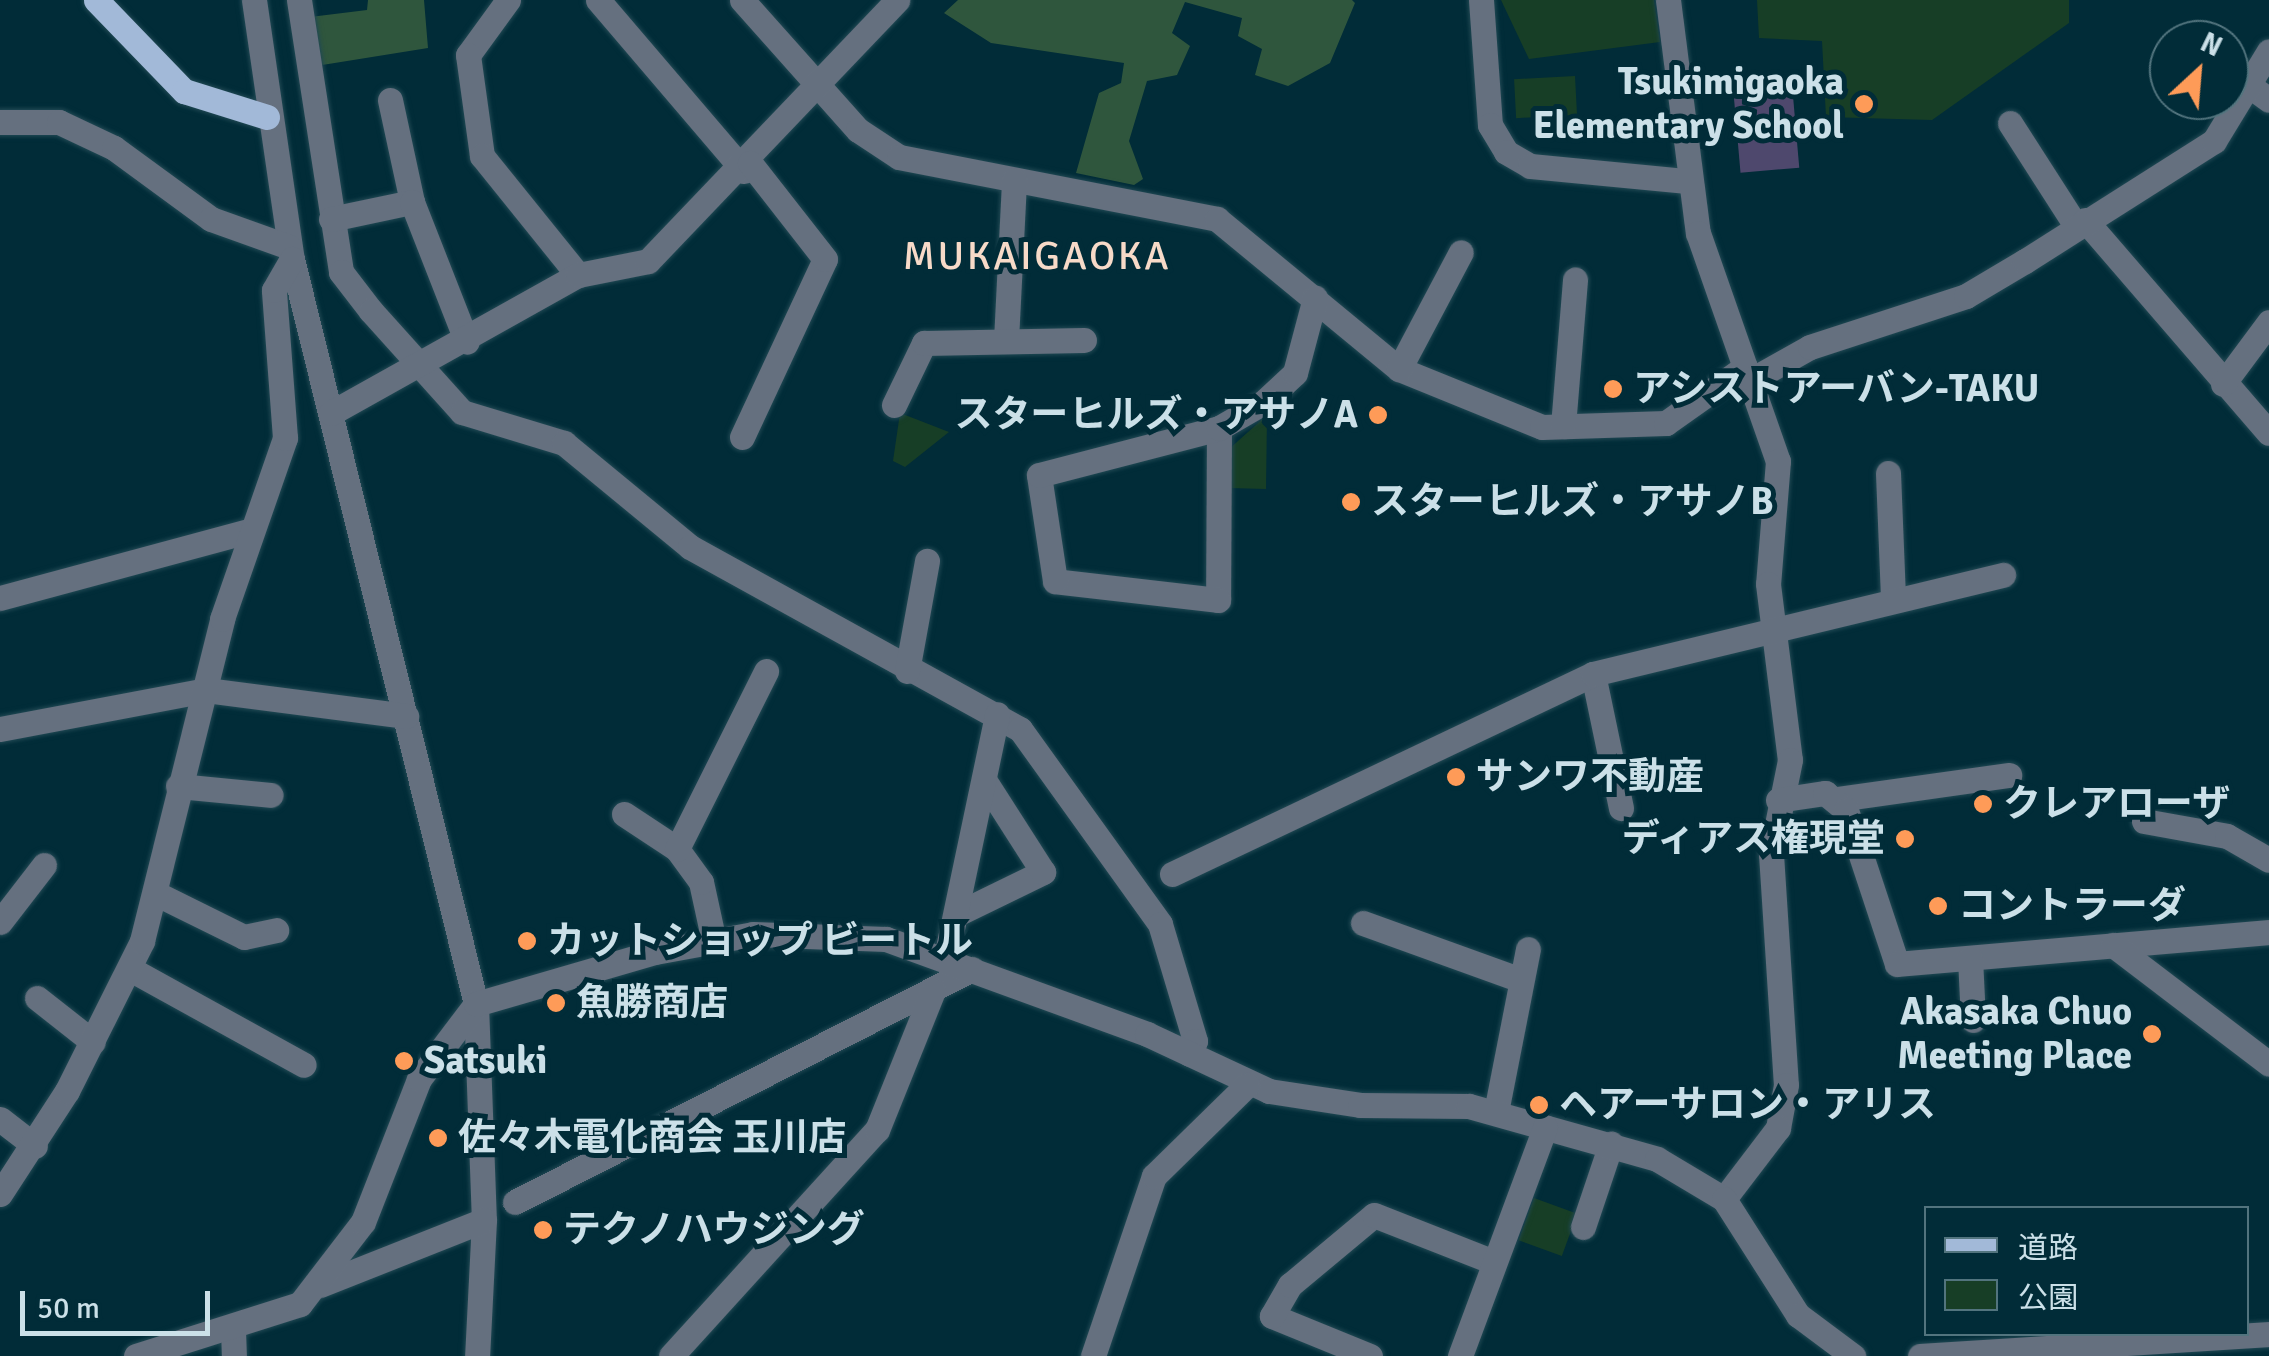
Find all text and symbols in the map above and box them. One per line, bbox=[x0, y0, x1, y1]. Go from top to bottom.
north arrow bbox=[2149, 20, 2249, 120]
text: N bbox=[2195, 25, 2227, 64]
place label: Tsukimigaoka Elementary School bbox=[1533, 59, 1844, 148]
marker: Tsukimigaoka Elementary School bbox=[1853, 93, 1875, 115]
district label: MUKAIGAOKA bbox=[903, 232, 1171, 280]
place label: アシストアーバン-TAKU bbox=[1633, 366, 2038, 412]
marker: アシストアーバン-TAKU bbox=[1602, 378, 1624, 400]
place label: スターヒルズ・アサノA bbox=[954, 392, 1358, 438]
marker: スターヒルズ・アサノA bbox=[1367, 404, 1389, 426]
place label: スターヒルズ・アサノB bbox=[1371, 479, 1774, 525]
marker: スターヒルズ・アサノB bbox=[1340, 491, 1362, 513]
place label: サンワ不動産 bbox=[1476, 754, 1704, 800]
marker: サンワ不動産 bbox=[1445, 766, 1467, 788]
place label: クレアローザ bbox=[2003, 781, 2231, 827]
marker: クレアローザ bbox=[1972, 793, 1994, 815]
place label: ディアス権現堂 bbox=[1619, 816, 1885, 862]
marker: ディアス権現堂 bbox=[1894, 828, 1916, 850]
place label: コントラーダ bbox=[1958, 883, 2186, 929]
marker: コントラーダ bbox=[1927, 895, 1949, 917]
place label: カットショップ ビートル bbox=[547, 918, 973, 964]
marker: カットショップ ビートル bbox=[516, 930, 538, 952]
place label: 魚勝商店 bbox=[576, 980, 728, 1026]
place label: Akasaka Chuo Meeting Place bbox=[1897, 989, 2132, 1078]
marker: 魚勝商店 bbox=[545, 992, 567, 1014]
marker: Akasaka Chuo Meeting Place bbox=[2141, 1023, 2163, 1045]
place label: Satsuki bbox=[424, 1038, 547, 1084]
marker: Satsuki bbox=[393, 1050, 415, 1072]
place label: ヘアーサロン・アリス bbox=[1559, 1082, 1937, 1128]
marker: ヘアーサロン・アリス bbox=[1528, 1094, 1550, 1116]
place label: 佐々木電化商会 玉川店 bbox=[458, 1115, 846, 1161]
marker: 佐々木電化商会 玉川店 bbox=[427, 1127, 449, 1149]
legend bbox=[1924, 1206, 2249, 1336]
place label: テクノハウジング bbox=[563, 1207, 867, 1253]
marker: テクノハウジング bbox=[532, 1219, 554, 1241]
text: 道路 bbox=[2018, 1230, 2078, 1267]
scale bar bbox=[25, 1271, 215, 1333]
text: 公園 bbox=[2018, 1280, 2078, 1317]
text: 50 m bbox=[37, 1290, 100, 1327]

